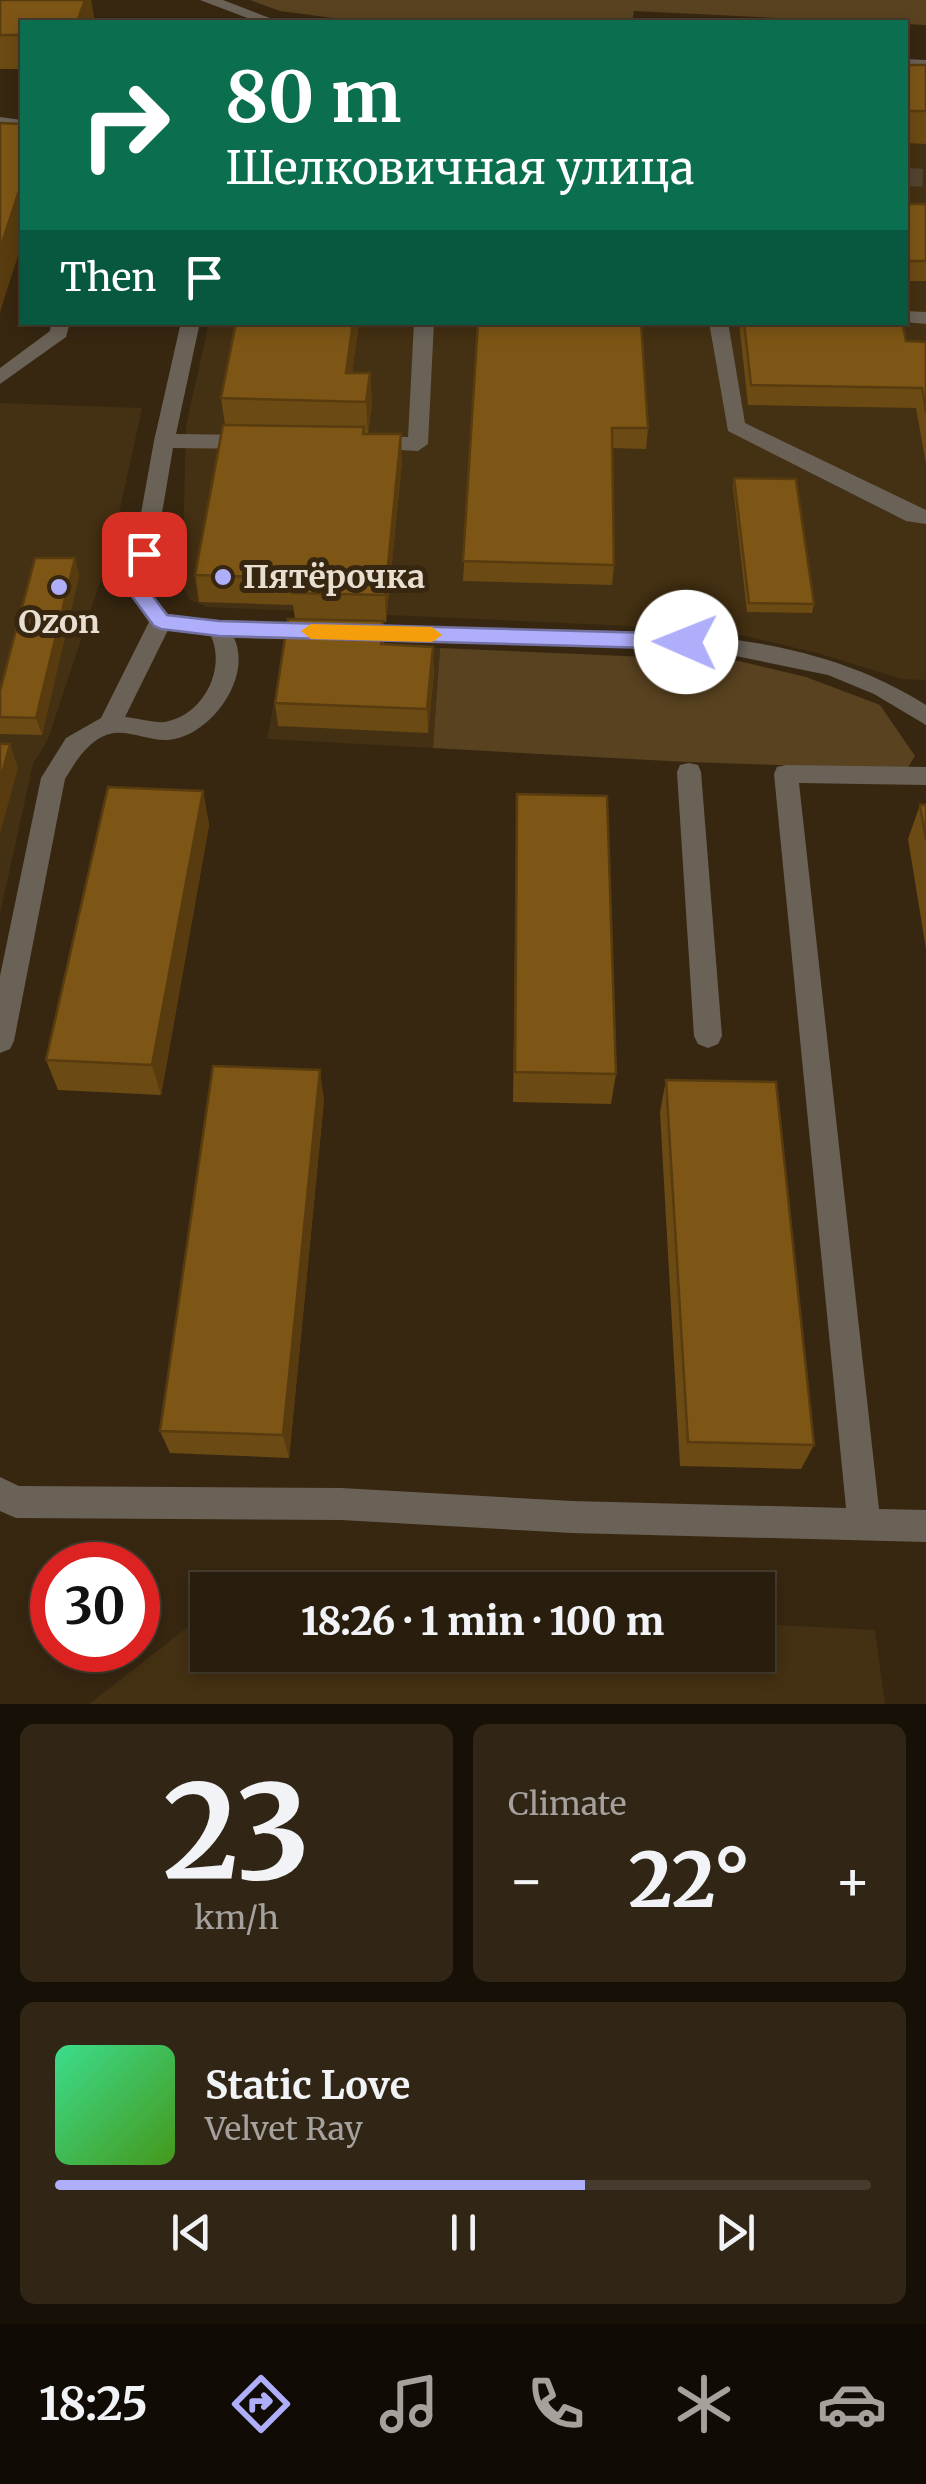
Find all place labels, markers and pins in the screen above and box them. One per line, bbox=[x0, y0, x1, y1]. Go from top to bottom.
pin bbox=[102, 512, 187, 597]
place label: Пятёрочка bbox=[243, 557, 425, 597]
marker: Пятёрочка bbox=[212, 566, 234, 588]
marker: Ozon bbox=[48, 576, 70, 598]
place label: Ozon bbox=[18, 602, 100, 642]

